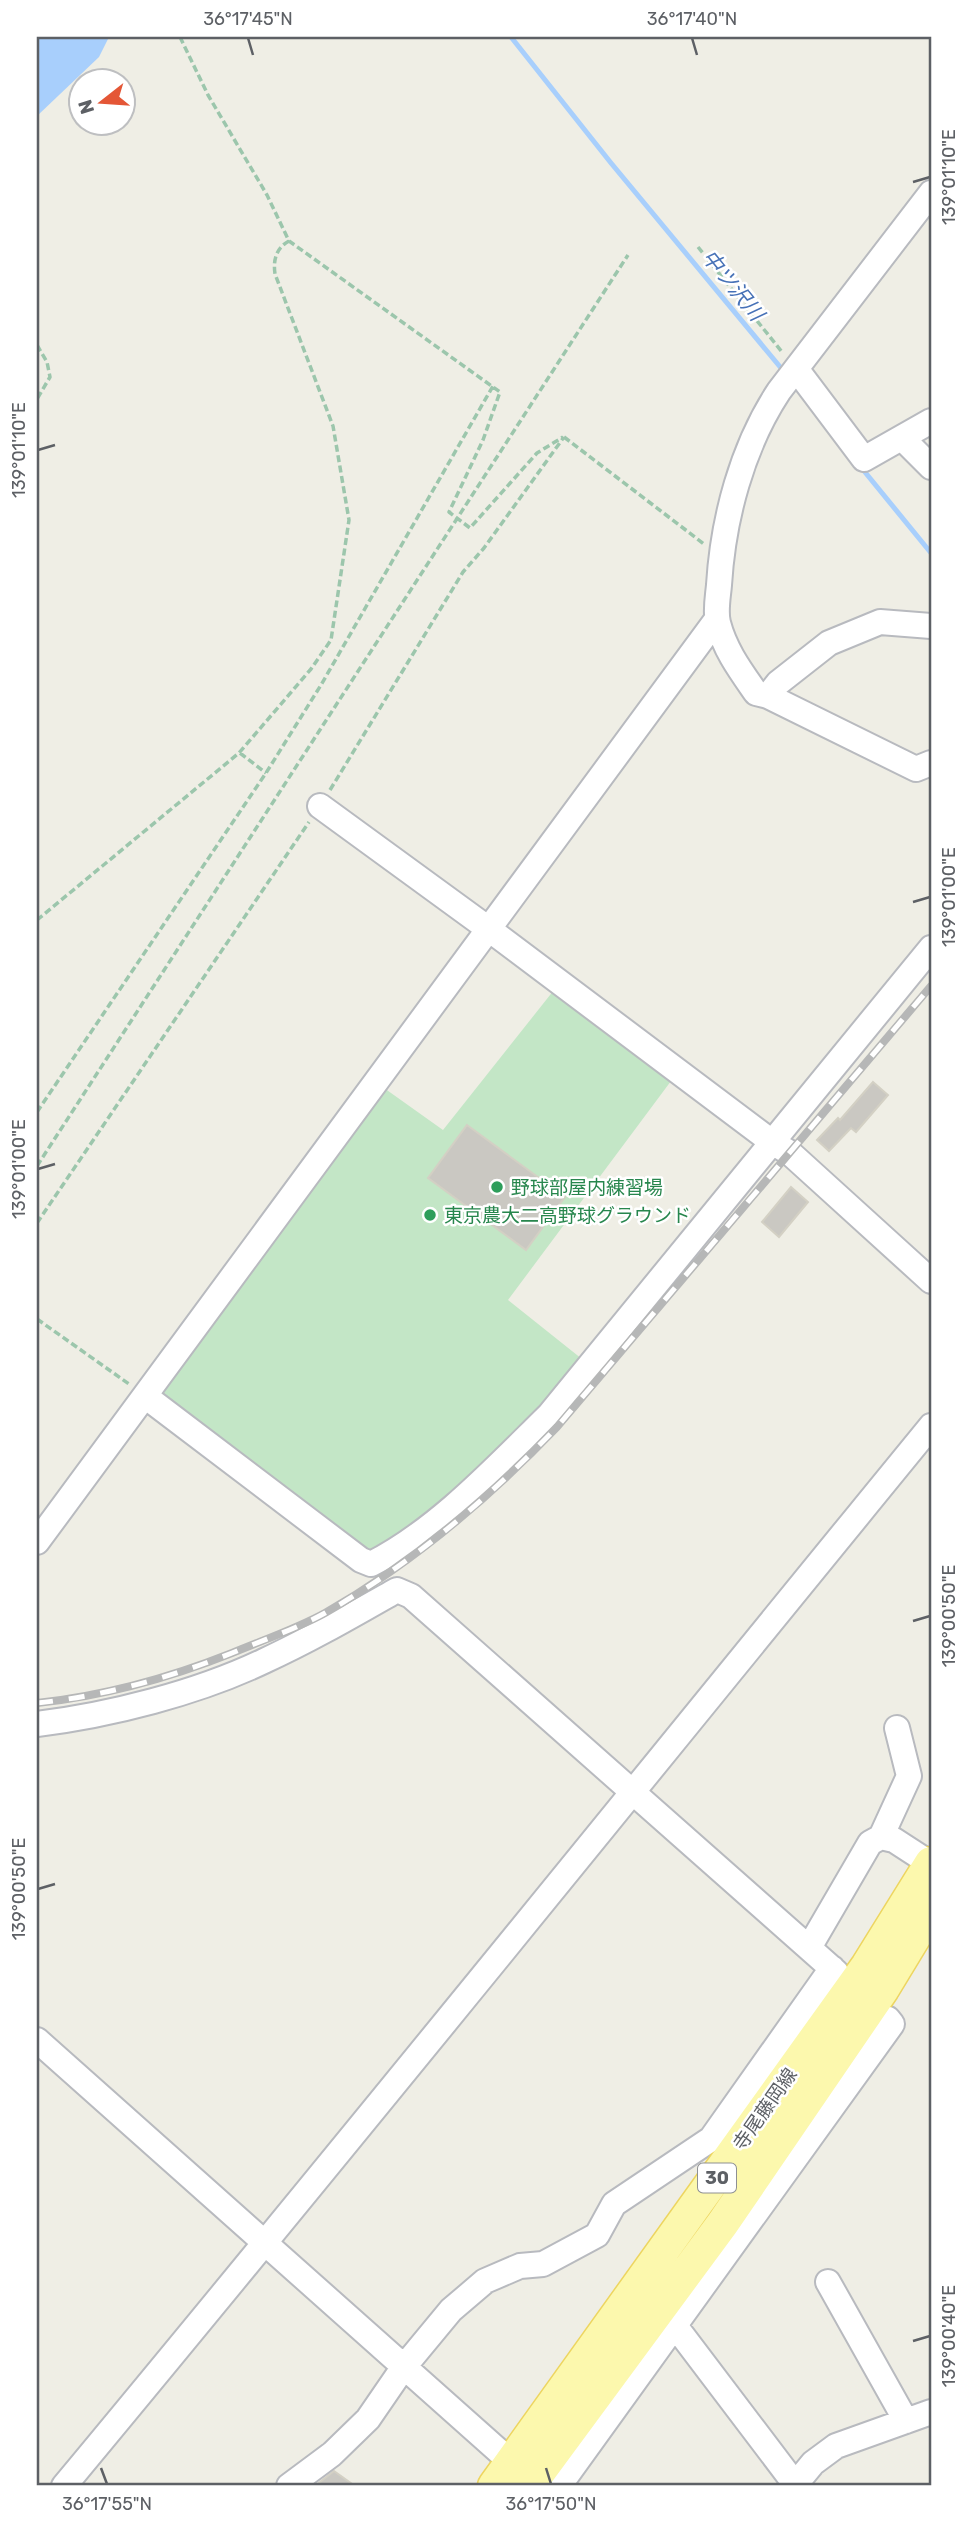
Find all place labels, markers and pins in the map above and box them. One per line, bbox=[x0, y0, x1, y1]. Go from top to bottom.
place label: 野球部屋内練習場 bbox=[511, 1176, 663, 1199]
marker: 野球部屋内練習場 bbox=[489, 1179, 505, 1195]
place label: 東京農大二高野球グラウンド bbox=[444, 1204, 691, 1227]
marker: 東京農大二高野球グラウンド bbox=[422, 1207, 438, 1223]

